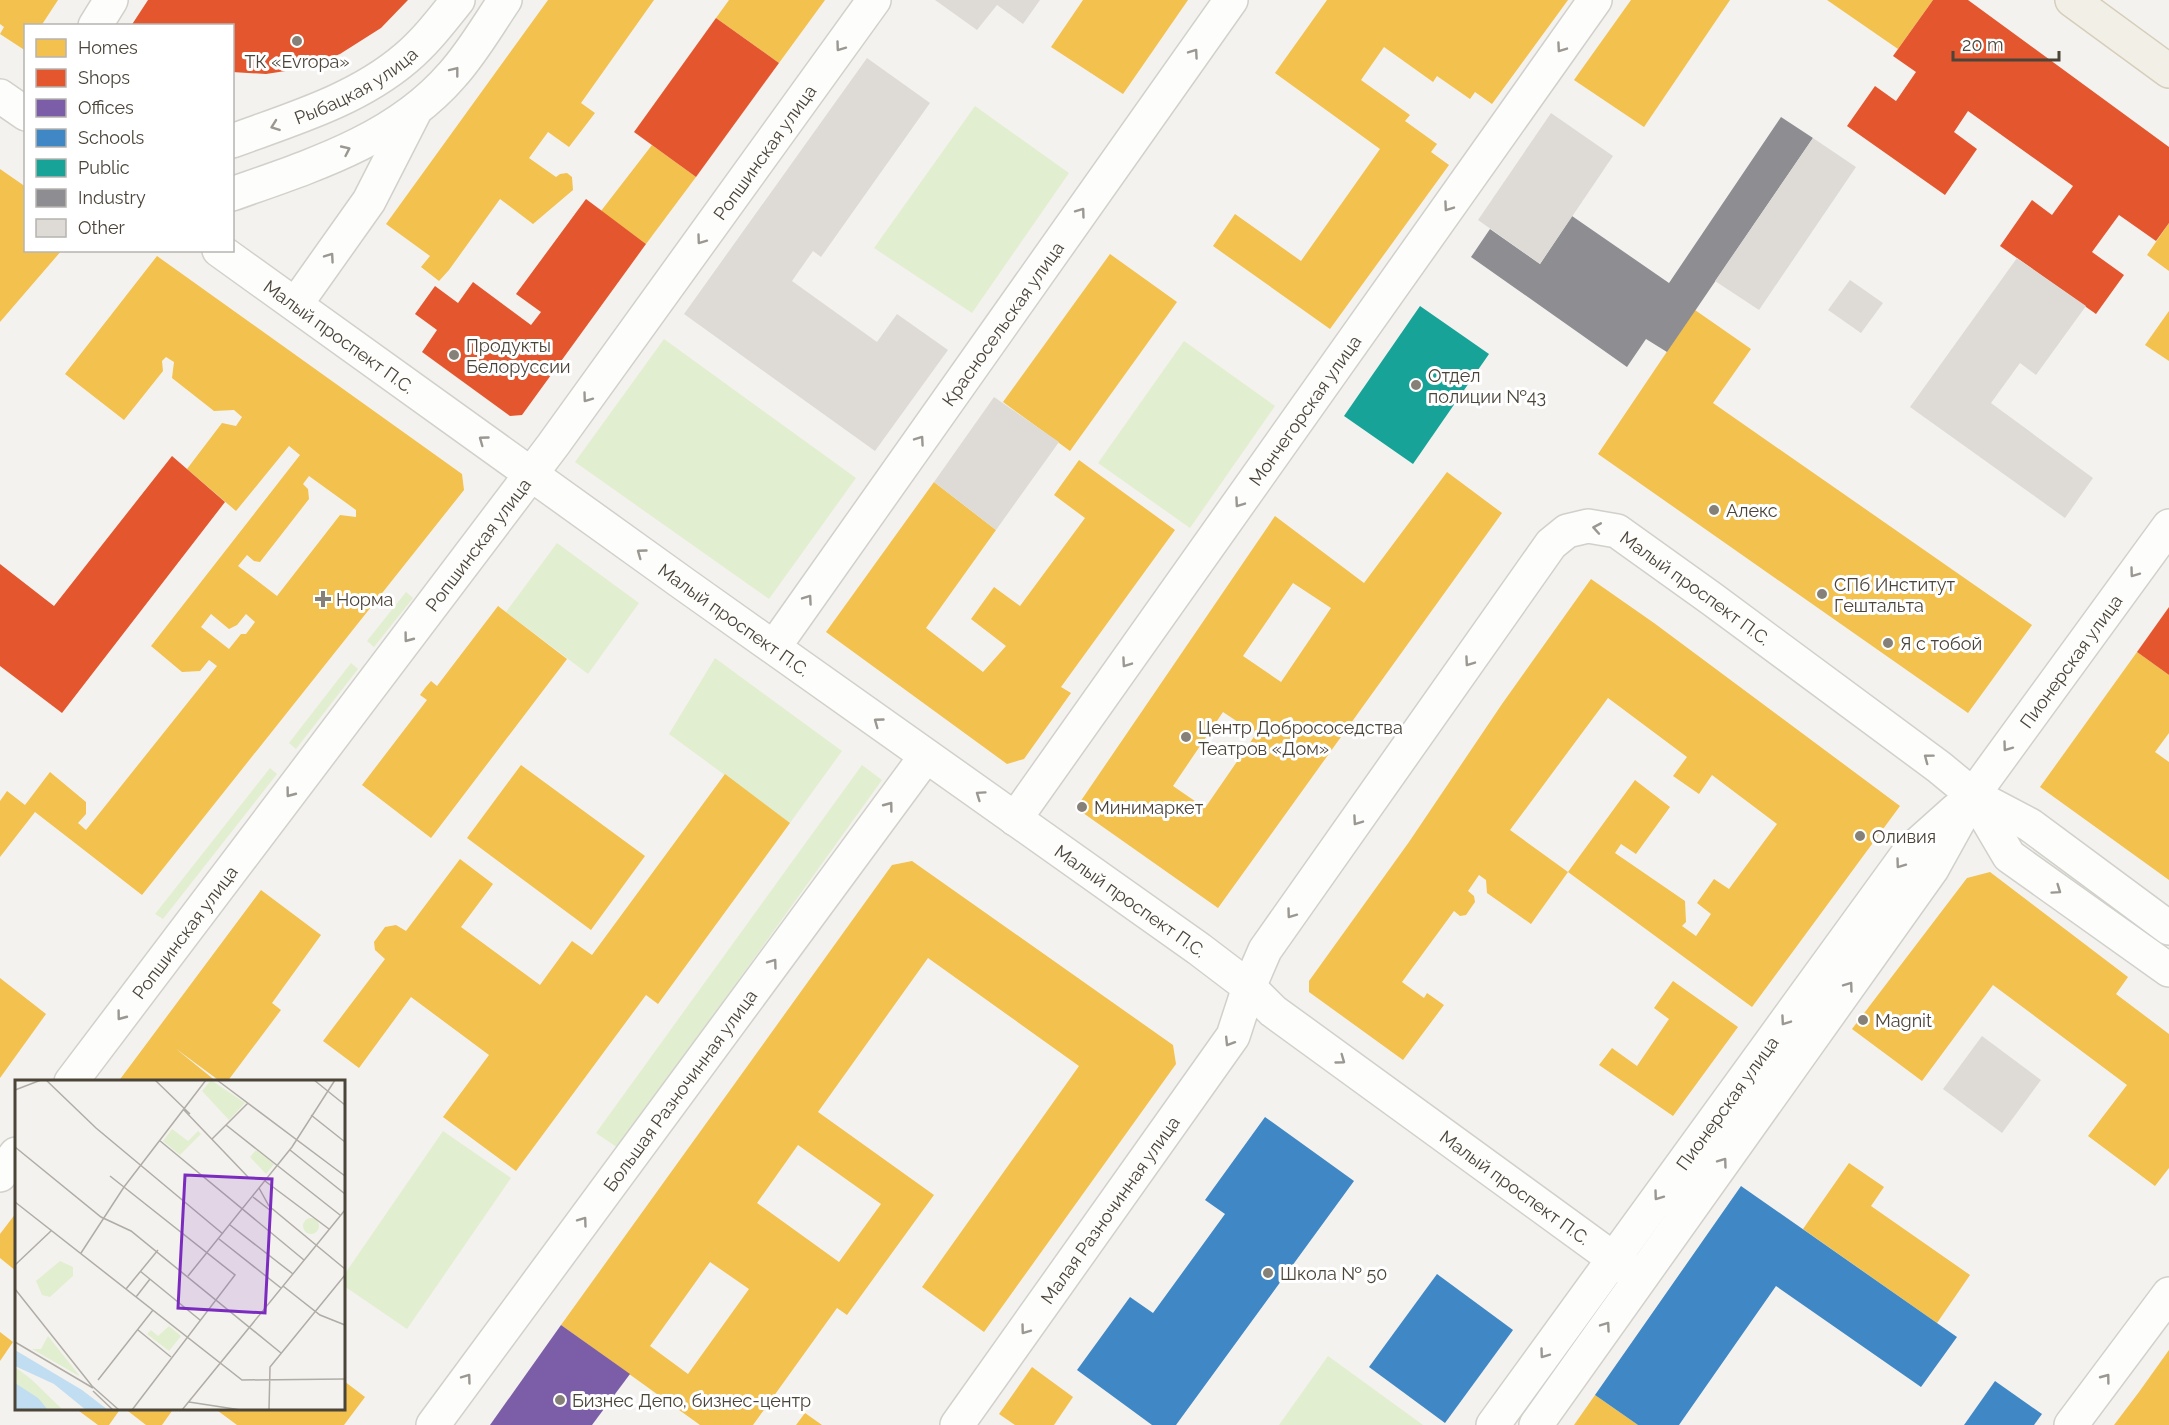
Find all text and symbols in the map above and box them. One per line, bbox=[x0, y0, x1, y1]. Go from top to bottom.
legend bbox=[24, 24, 234, 252]
scale bar bbox=[1953, 24, 2060, 62]
marker: ТК «Evropa» bbox=[290, 34, 304, 48]
text: 20 m bbox=[1962, 34, 2004, 55]
text: Homes bbox=[78, 37, 138, 58]
one-way arrow bbox=[836, 41, 847, 52]
one-way arrow bbox=[1557, 41, 1568, 52]
street label: Рыбацкая улица bbox=[291, 43, 421, 128]
one-way arrow bbox=[1187, 49, 1198, 60]
place label: ТК «Evropa» bbox=[244, 51, 350, 72]
text: Shops bbox=[78, 67, 130, 88]
one-way arrow bbox=[447, 67, 458, 78]
street label: Ропшинская улица bbox=[709, 81, 820, 224]
text: Offices bbox=[78, 97, 134, 118]
one-way arrow bbox=[270, 118, 281, 131]
text: Schools bbox=[78, 127, 145, 148]
one-way arrow bbox=[339, 146, 350, 158]
text: Public bbox=[78, 157, 130, 178]
text: Industry bbox=[78, 187, 146, 208]
one-way arrow bbox=[1444, 200, 1455, 211]
one-way arrow bbox=[1074, 208, 1085, 219]
text: Other bbox=[78, 217, 126, 238]
one-way arrow bbox=[698, 233, 709, 244]
street label: Красносельская улица bbox=[937, 237, 1068, 410]
one-way arrow bbox=[323, 252, 334, 263]
street label: Малый проспект П.С. bbox=[260, 275, 419, 397]
street label: Мончегорская улица bbox=[1244, 331, 1365, 489]
place label: Продукты Белоруссии bbox=[466, 335, 571, 377]
marker: Продукты Белоруссии bbox=[447, 348, 461, 362]
place label: Отдел полиции №43 bbox=[1428, 365, 1546, 407]
marker: Отдел полиции №43 bbox=[1409, 378, 1423, 392]
one-way arrow bbox=[583, 391, 594, 402]
one-way arrow bbox=[913, 435, 924, 446]
one-way arrow bbox=[479, 436, 490, 447]
street label: Ропшинская улица bbox=[421, 474, 535, 615]
one-way arrow bbox=[1235, 497, 1246, 508]
place label: Алекс bbox=[1726, 500, 1778, 521]
marker: Алекс bbox=[1707, 503, 1721, 517]
one-way arrow bbox=[1593, 522, 1602, 534]
street label: Малый проспект П.С. bbox=[1616, 526, 1775, 649]
one-way arrow bbox=[636, 549, 647, 560]
street label: Малый проспект П.С. bbox=[655, 559, 814, 680]
one-way arrow bbox=[2131, 566, 2142, 577]
place label: СПб Институт Гештальта bbox=[1834, 574, 1955, 616]
marker: СПб Институт Гештальта bbox=[1815, 587, 1829, 601]
place label: Норма bbox=[336, 589, 393, 610]
marker: Норма bbox=[314, 590, 332, 608]
street label: Пионерская улица bbox=[2015, 590, 2126, 732]
one-way arrow bbox=[801, 595, 812, 606]
one-way arrow bbox=[404, 631, 415, 642]
place label: Я с тобой bbox=[1900, 633, 1982, 654]
marker: Я с тобой bbox=[1881, 636, 1895, 650]
one-way arrow bbox=[1465, 655, 1476, 666]
one-way arrow bbox=[1122, 656, 1133, 667]
place label: Центр Добрососедства Театров «Дом» bbox=[1198, 717, 1403, 759]
one-way arrow bbox=[874, 718, 885, 729]
marker: Центр Добрососедства Театров «Дом» bbox=[1179, 730, 1193, 744]
one-way arrow bbox=[2003, 741, 2014, 752]
one-way arrow bbox=[1923, 755, 1934, 766]
one-way arrow bbox=[286, 787, 297, 798]
one-way arrow bbox=[975, 791, 986, 802]
place label: Минимаркет bbox=[1094, 797, 1204, 818]
marker: Минимаркет bbox=[1075, 800, 1089, 814]
one-way arrow bbox=[882, 801, 893, 812]
one-way arrow bbox=[1353, 815, 1364, 826]
place label: Оливия bbox=[1872, 826, 1936, 847]
marker: Оливия bbox=[1853, 829, 1867, 843]
street label: Малый проспект П.С. bbox=[1051, 840, 1210, 961]
one-way arrow bbox=[1896, 857, 1907, 868]
street label: Ропшинская улица bbox=[127, 861, 241, 1003]
one-way arrow bbox=[2050, 883, 2061, 894]
one-way arrow bbox=[1287, 907, 1298, 918]
one-way arrow bbox=[766, 958, 777, 969]
one-way arrow bbox=[1842, 981, 1853, 992]
street label: Большая Разночинная улица bbox=[599, 985, 761, 1195]
one-way arrow bbox=[118, 1009, 129, 1020]
place label: Magnit bbox=[1875, 1010, 1932, 1031]
marker: Magnit bbox=[1856, 1013, 1870, 1027]
one-way arrow bbox=[1781, 1014, 1792, 1025]
street label: Пионерская улица bbox=[1671, 1032, 1782, 1174]
one-way arrow bbox=[1225, 1036, 1237, 1046]
one-way arrow bbox=[1335, 1052, 1346, 1063]
inset map bbox=[15, 1080, 345, 1410]
street label: Малая Разночинная улица bbox=[1036, 1112, 1183, 1308]
street label: Малый проспект П.С. bbox=[1436, 1126, 1594, 1249]
one-way arrow bbox=[1716, 1157, 1727, 1168]
one-way arrow bbox=[1654, 1189, 1665, 1200]
one-way arrow bbox=[576, 1217, 587, 1228]
place label: Школа № 50 bbox=[1280, 1263, 1387, 1284]
marker: Школа № 50 bbox=[1261, 1266, 1275, 1280]
one-way arrow bbox=[1599, 1321, 1610, 1332]
one-way arrow bbox=[1021, 1323, 1032, 1334]
one-way arrow bbox=[1540, 1347, 1551, 1358]
one-way arrow bbox=[460, 1373, 471, 1384]
one-way arrow bbox=[2099, 1374, 2110, 1385]
place label: Бизнес Депо, бизнес-центр bbox=[572, 1390, 811, 1411]
marker: Бизнес Депо, бизнес-центр bbox=[553, 1393, 567, 1407]

